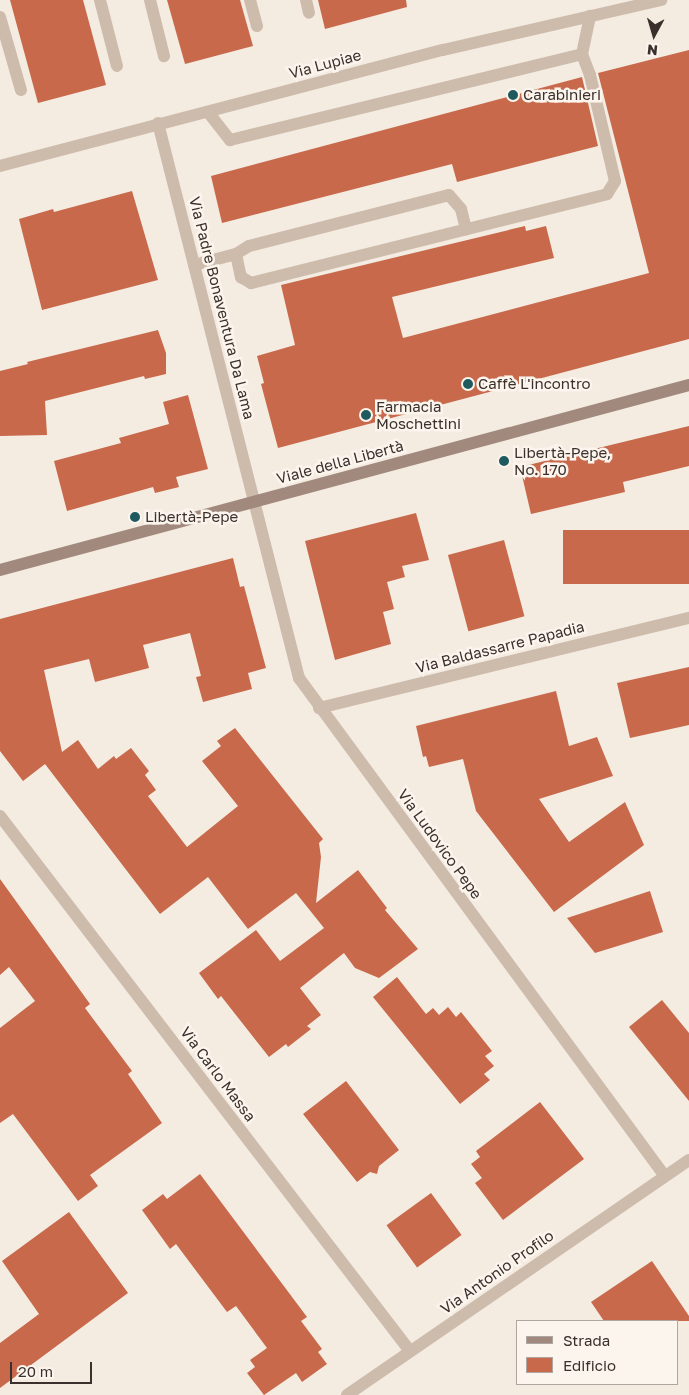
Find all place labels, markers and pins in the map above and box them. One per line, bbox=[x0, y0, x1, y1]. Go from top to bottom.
place label: Carabinieri bbox=[523, 86, 601, 104]
marker: Carabinieri bbox=[507, 89, 519, 101]
place label: Caffè L'incontro bbox=[478, 375, 591, 393]
marker: Caffè L'incontro bbox=[462, 378, 474, 390]
place label: Farmacia Moschettini bbox=[376, 397, 461, 432]
marker: Farmacia Moschettini bbox=[360, 409, 372, 421]
place label: Libertà-Pepe, No. 170 bbox=[514, 443, 611, 478]
marker: Libertà-Pepe, No. 170 bbox=[498, 455, 510, 467]
place label: Libertà-Pepe bbox=[145, 508, 238, 526]
marker: Libertà-Pepe bbox=[129, 511, 141, 523]

